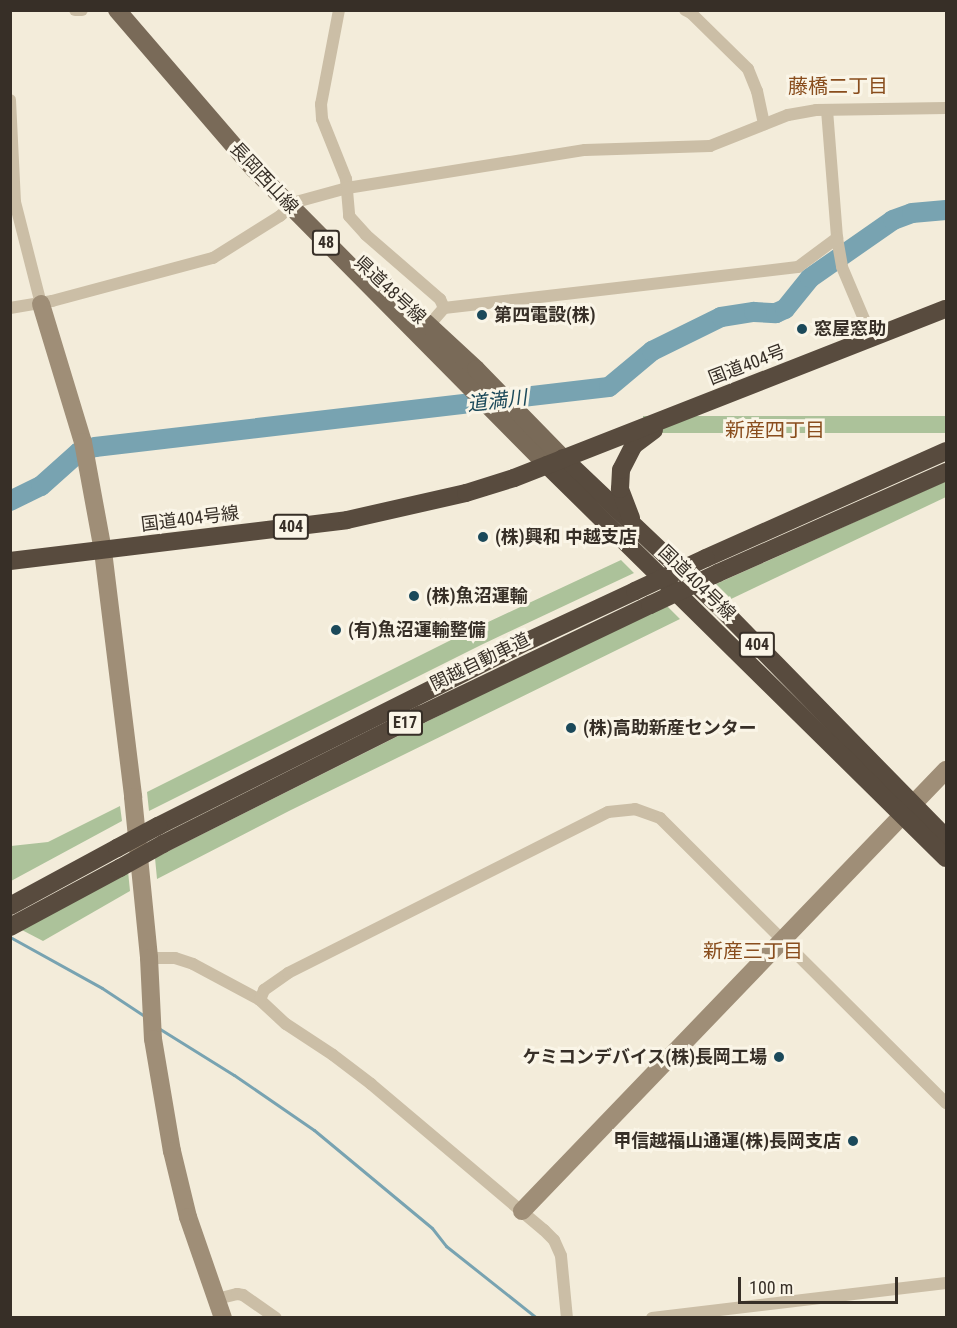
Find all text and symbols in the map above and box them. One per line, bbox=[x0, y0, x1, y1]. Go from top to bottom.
district label: 藤橋二丁目 bbox=[788, 74, 888, 98]
street label: 長岡西山線 bbox=[225, 138, 303, 218]
road number: 48 bbox=[311, 230, 341, 256]
street label: 県道48号線 bbox=[350, 251, 430, 329]
place label: 第四電設(株) bbox=[494, 304, 596, 326]
marker: 第四電設(株) bbox=[475, 308, 489, 322]
place label: 窓屋窓助 bbox=[814, 318, 886, 340]
marker: 窓屋窓助 bbox=[795, 322, 809, 336]
street label: 国道404号 bbox=[705, 340, 789, 390]
water label: 道満川 bbox=[466, 385, 528, 417]
district label: 新産四丁目 bbox=[725, 418, 825, 442]
street label: 国道404号線 bbox=[140, 502, 240, 536]
road number: 404 bbox=[272, 514, 310, 540]
place label: (株)興和 中越支店 bbox=[495, 526, 637, 548]
marker: (株)興和 中越支店 bbox=[476, 530, 490, 544]
street label: 国道404号線 bbox=[654, 541, 740, 625]
place label: (株)魚沼運輸 bbox=[426, 585, 528, 607]
marker: (株)魚沼運輸 bbox=[407, 589, 421, 603]
place label: (有)魚沼運輸整備 bbox=[348, 619, 486, 641]
marker: (有)魚沼運輸整備 bbox=[329, 623, 343, 637]
street label: 関越自動車道 bbox=[427, 629, 533, 695]
road number: 404 bbox=[738, 632, 777, 658]
road number: E17 bbox=[386, 710, 424, 736]
place label: (株)高助新産センター bbox=[583, 717, 757, 739]
marker: (株)高助新産センター bbox=[564, 721, 578, 735]
district label: 新産三丁目 bbox=[703, 939, 803, 963]
place label: ケミコンデバイス(株)長岡工場 bbox=[521, 1046, 767, 1068]
marker: ケミコンデバイス(株)長岡工場 bbox=[772, 1050, 786, 1064]
place label: 甲信越福山通運(株)長岡支店 bbox=[613, 1130, 841, 1152]
marker: 甲信越福山通運(株)長岡支店 bbox=[846, 1134, 860, 1148]
scale bar bbox=[741, 1265, 902, 1303]
text: 100 m bbox=[749, 1277, 793, 1298]

